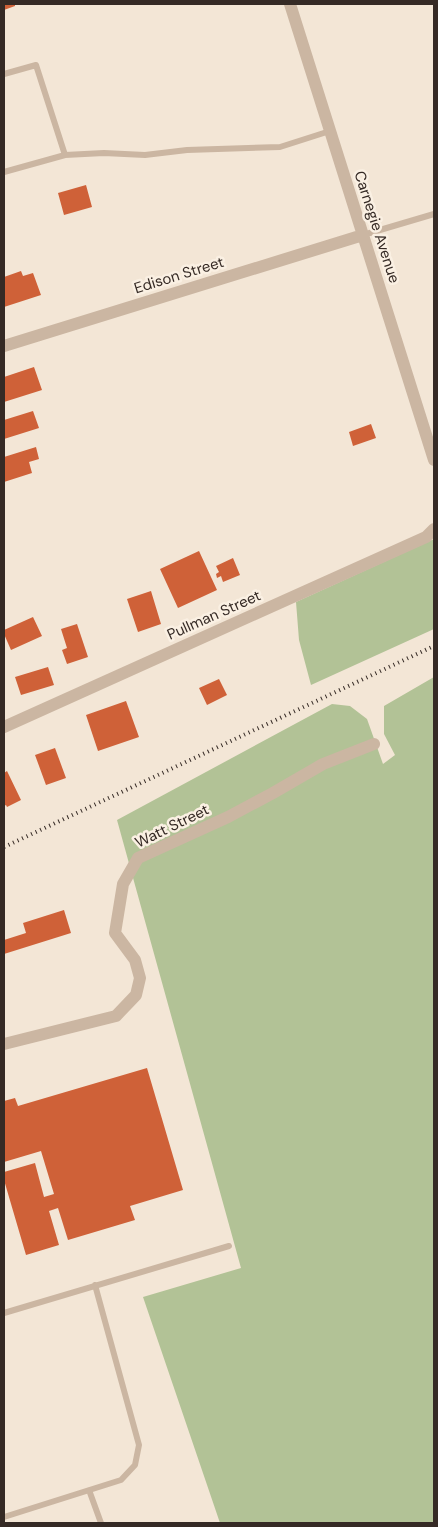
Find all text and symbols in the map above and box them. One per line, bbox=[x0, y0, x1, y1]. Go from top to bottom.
street label: Carnegie Avenue bbox=[349, 168, 405, 286]
street label: Edison Street bbox=[132, 252, 227, 298]
street label: Pullman Street bbox=[164, 585, 264, 645]
street label: Watt Street bbox=[132, 799, 212, 853]

